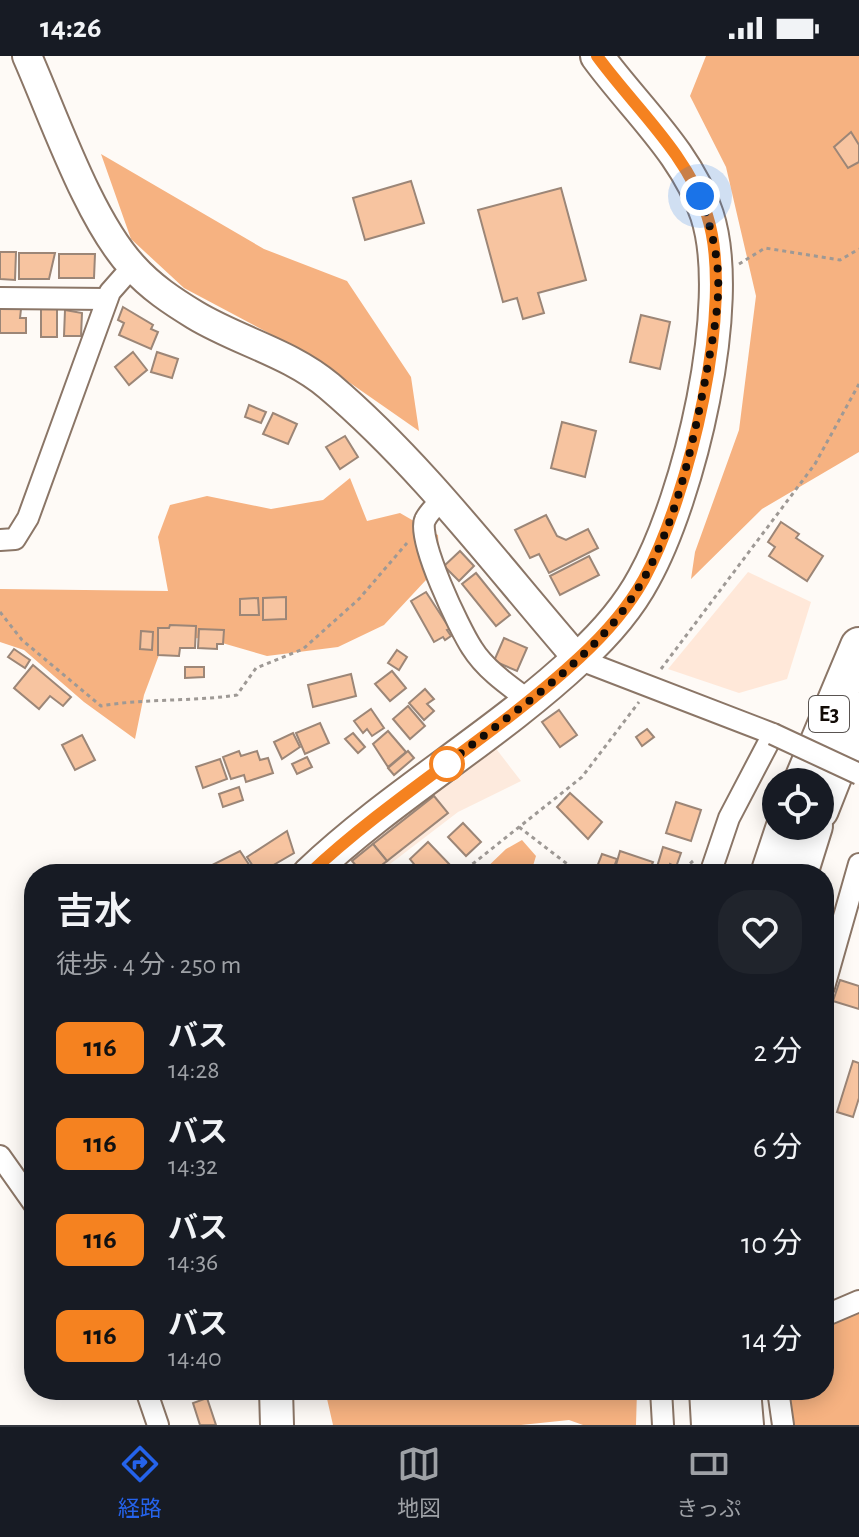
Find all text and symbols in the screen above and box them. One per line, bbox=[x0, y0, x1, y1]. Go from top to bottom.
text: 14:26 bbox=[40, 13, 101, 43]
your location bbox=[680, 176, 720, 216]
road number: E3 bbox=[809, 696, 849, 732]
unlabelled marker bbox=[430, 747, 464, 781]
map controls bbox=[762, 768, 834, 840]
button: locate bbox=[762, 768, 834, 840]
button: heart bbox=[718, 890, 802, 974]
text: 吉水 bbox=[56, 894, 132, 932]
text: 徒歩 · 4 分 · 250 m bbox=[56, 952, 241, 978]
text: バス bbox=[168, 1022, 228, 1052]
text: 116 bbox=[83, 1034, 117, 1062]
text: 2 分 bbox=[753, 1037, 802, 1067]
text: 14:28 bbox=[168, 1057, 220, 1083]
text: バス bbox=[168, 1118, 228, 1148]
text: 116 bbox=[83, 1130, 117, 1158]
text: 6 分 bbox=[753, 1133, 802, 1163]
text: 14:32 bbox=[168, 1153, 218, 1179]
text: バス bbox=[168, 1214, 228, 1244]
text: 116 bbox=[83, 1226, 117, 1254]
text: 10 分 bbox=[741, 1229, 802, 1259]
text: 14:36 bbox=[168, 1249, 218, 1275]
text: バス bbox=[168, 1310, 228, 1340]
text: 116 bbox=[83, 1322, 117, 1350]
text: 14 分 bbox=[742, 1325, 802, 1355]
text: 14:40 bbox=[168, 1345, 222, 1371]
tab: 経路 bbox=[118, 1442, 162, 1522]
tab: 地図 bbox=[397, 1442, 441, 1522]
tab: きっぷ bbox=[676, 1442, 741, 1522]

